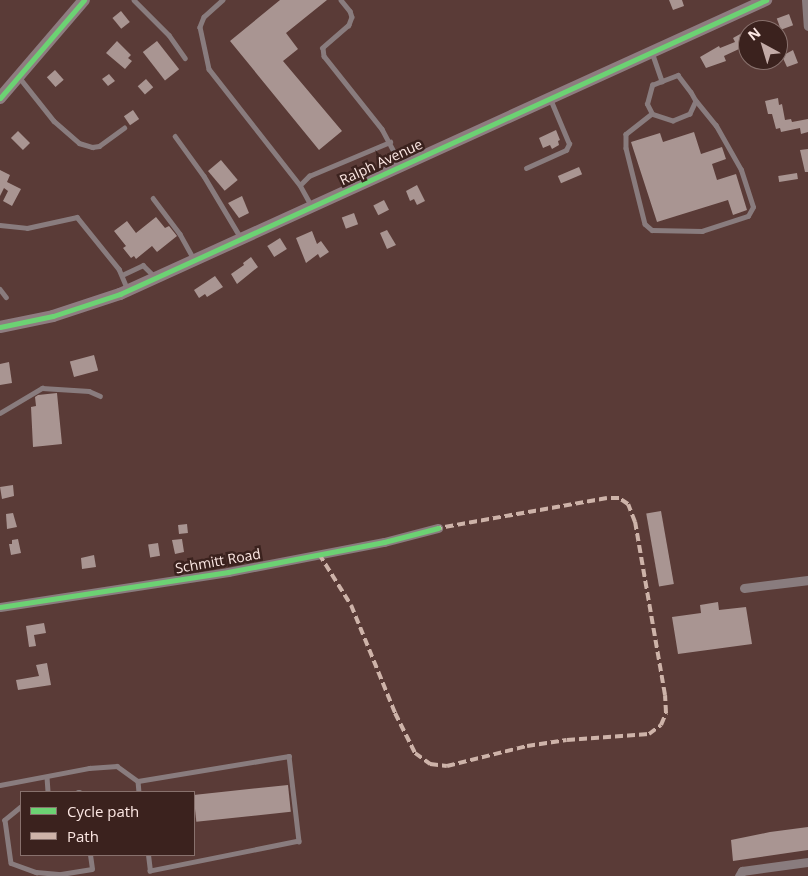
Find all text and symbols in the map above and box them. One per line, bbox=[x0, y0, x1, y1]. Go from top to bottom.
north arrow bbox=[738, 20, 788, 70]
text: N bbox=[743, 23, 764, 45]
street label: Ralph Avenue bbox=[337, 135, 425, 189]
street label: Schmitt Road bbox=[174, 545, 262, 577]
legend bbox=[20, 791, 195, 856]
text: Cycle path bbox=[67, 801, 139, 821]
text: Path bbox=[67, 826, 99, 846]

